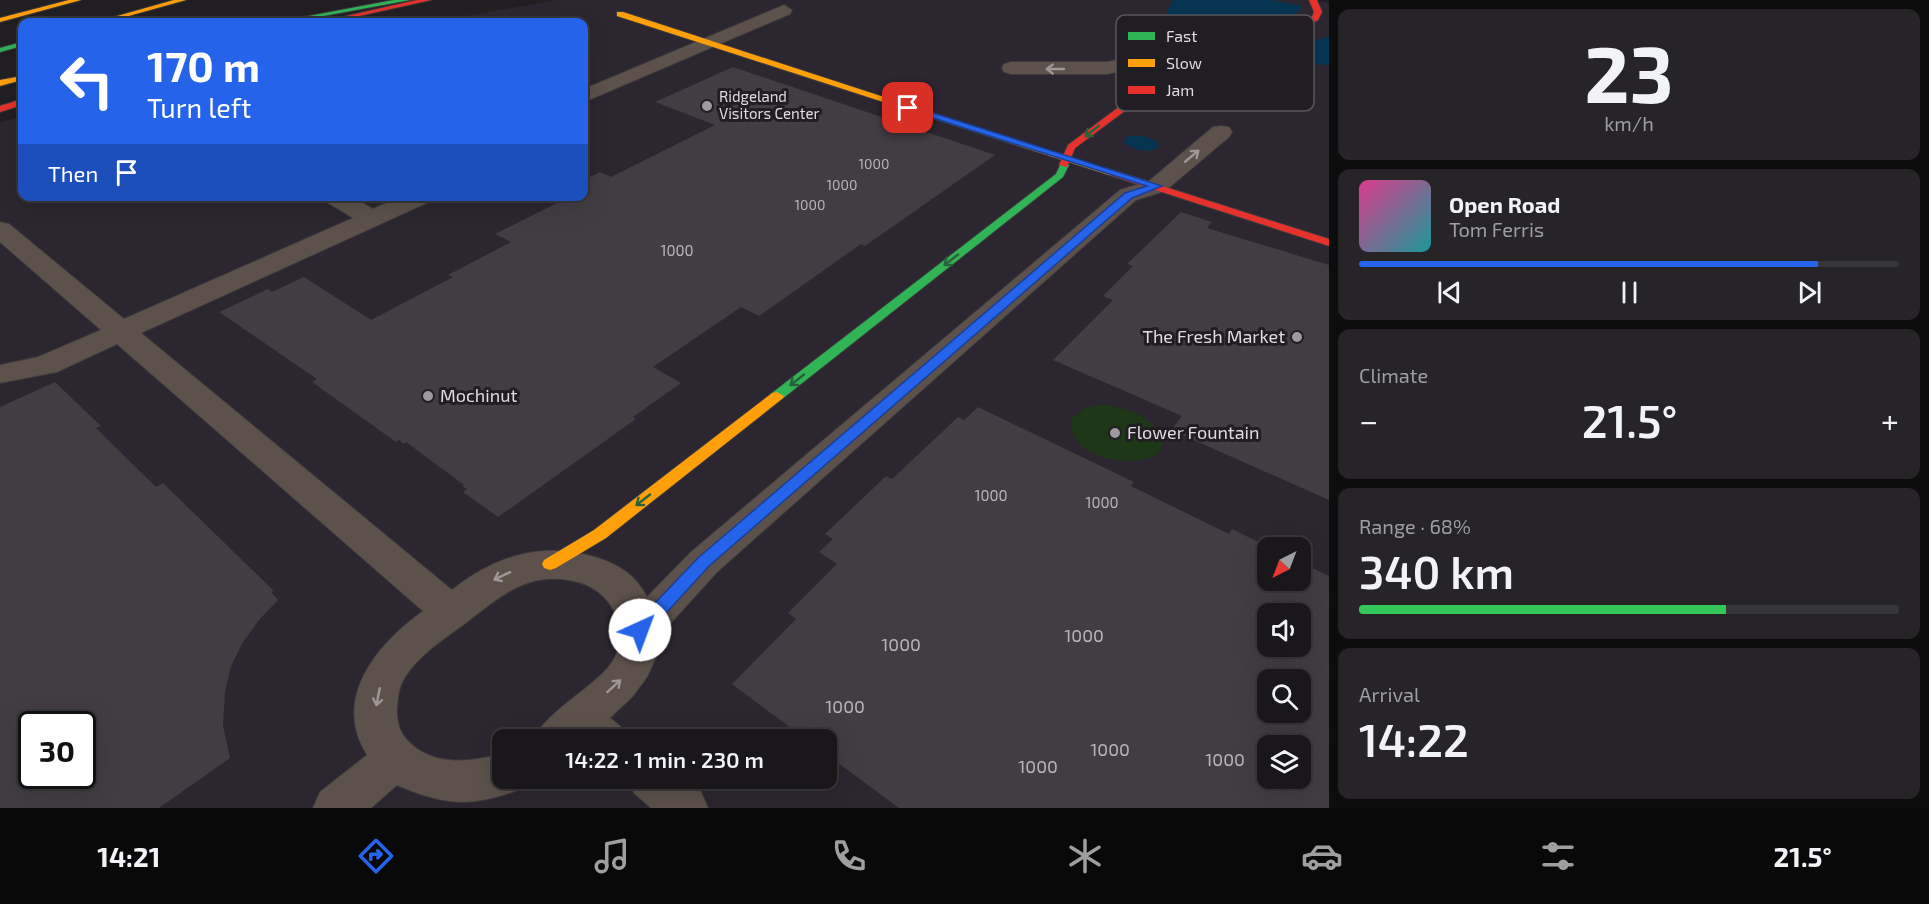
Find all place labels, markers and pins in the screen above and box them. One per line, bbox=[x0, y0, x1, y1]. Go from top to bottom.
pin bbox=[882, 82, 933, 133]
place label: Ridgeland Visitors Center bbox=[719, 87, 820, 122]
marker: Ridgeland Visitors Center bbox=[700, 99, 714, 113]
place label: The Fresh Market bbox=[1142, 325, 1285, 347]
marker: The Fresh Market bbox=[1290, 330, 1304, 344]
place label: Mochinut bbox=[440, 384, 517, 406]
marker: Mochinut bbox=[421, 389, 435, 403]
place label: Flower Fountain bbox=[1127, 421, 1260, 443]
marker: Flower Fountain bbox=[1108, 426, 1122, 440]

